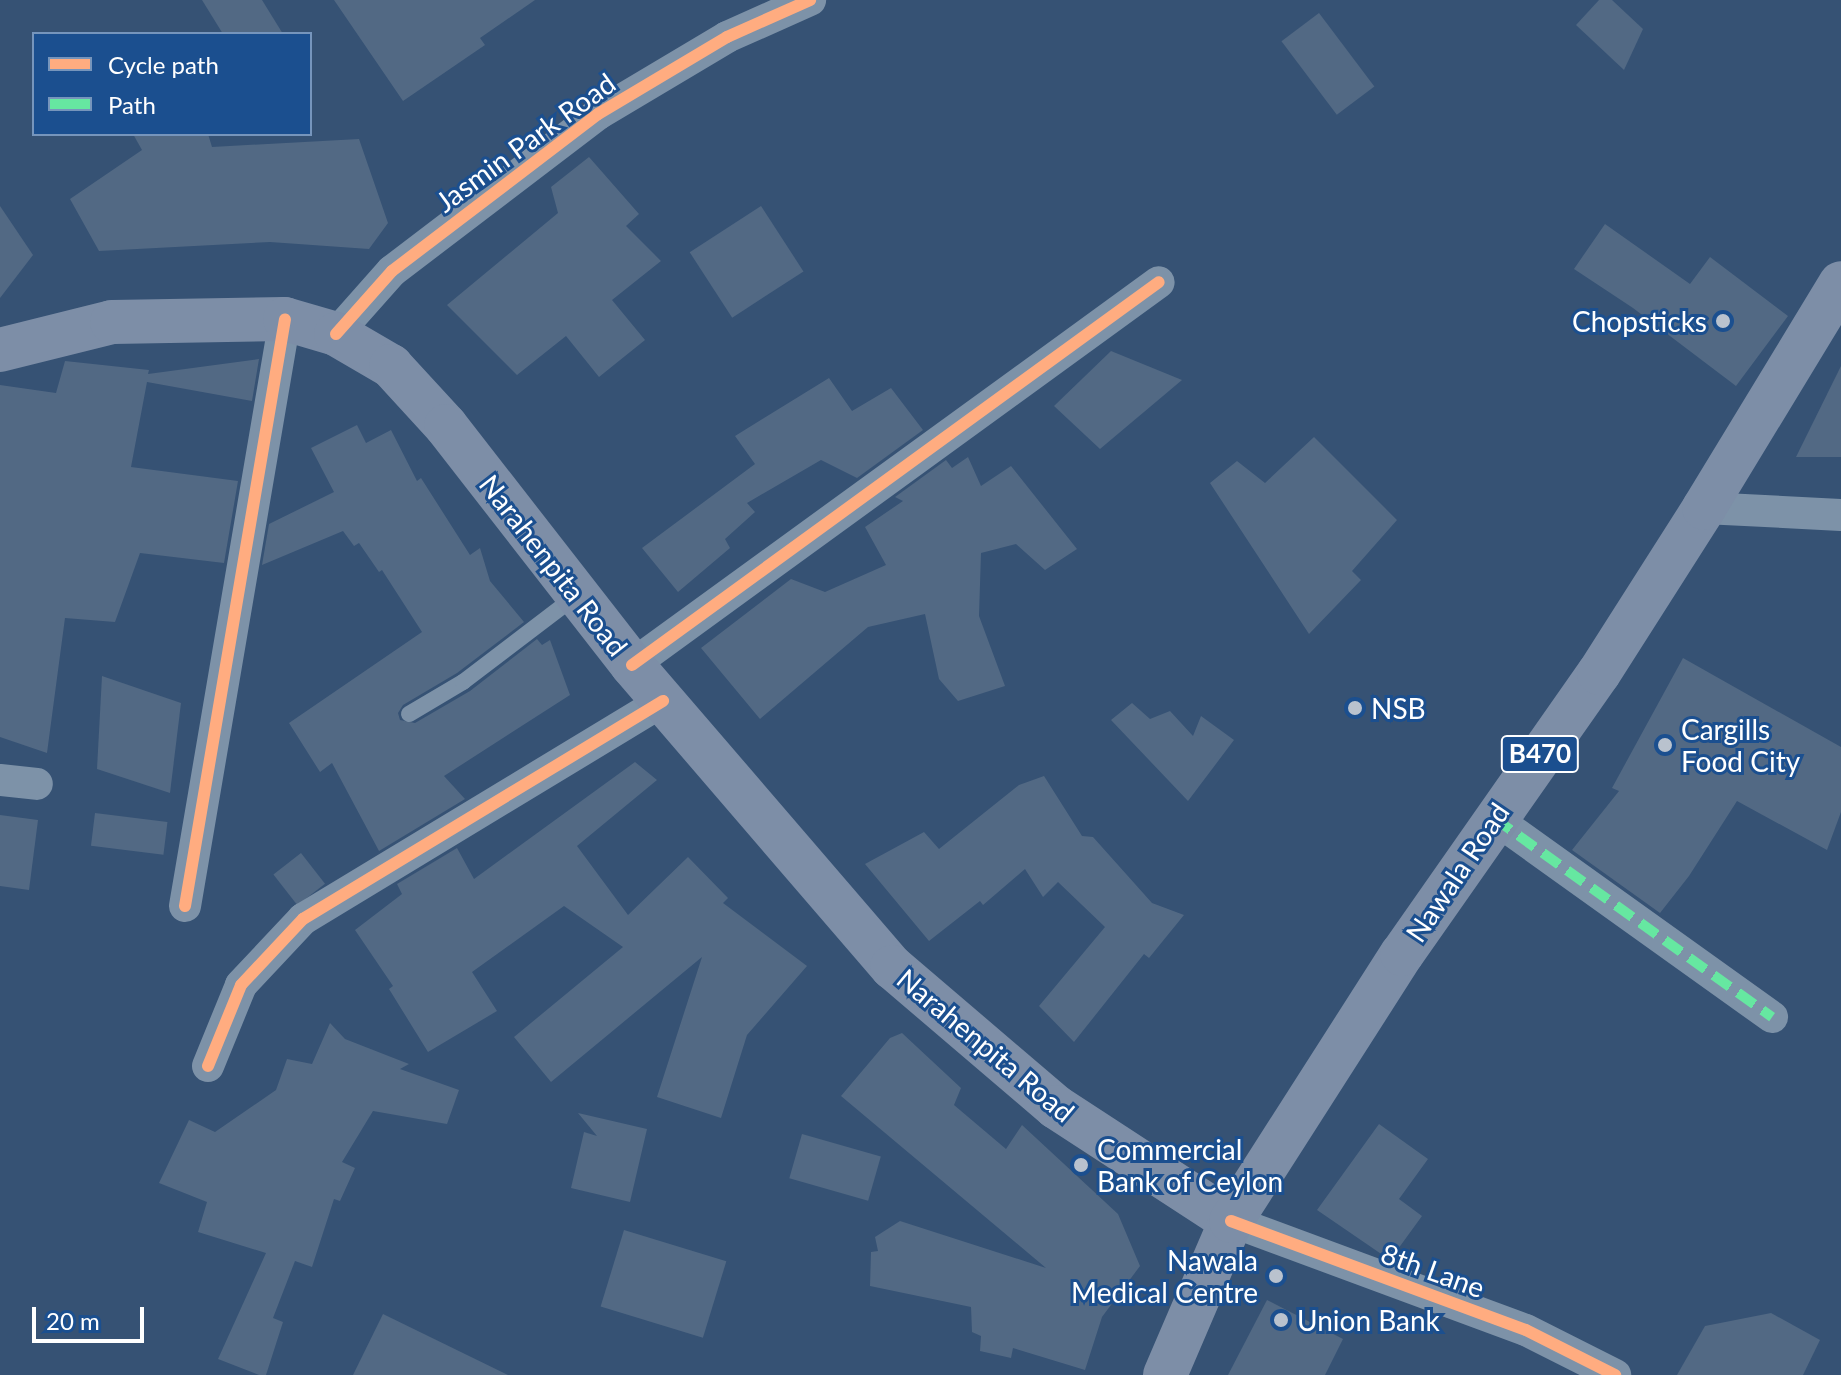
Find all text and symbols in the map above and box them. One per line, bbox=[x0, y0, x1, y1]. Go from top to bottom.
legend bbox=[32, 32, 312, 136]
text: Cycle path bbox=[108, 50, 219, 79]
street label: Jasmin Park Road bbox=[429, 66, 621, 218]
text: Path bbox=[108, 90, 156, 119]
place label: Chopsticks bbox=[1572, 304, 1707, 338]
marker: Chopsticks bbox=[1714, 312, 1732, 330]
street label: Narahenpita Road bbox=[473, 468, 635, 662]
place label: NSB bbox=[1371, 691, 1426, 725]
marker: NSB bbox=[1346, 699, 1364, 717]
place label: Cargills Food City bbox=[1681, 712, 1800, 778]
road number: B470 bbox=[1500, 732, 1580, 776]
marker: Cargills Food City bbox=[1656, 736, 1674, 754]
street label: Nawala Road bbox=[1398, 796, 1516, 948]
street label: Narahenpita Road bbox=[891, 961, 1081, 1129]
place label: Commercial Bank of Ceylon bbox=[1097, 1132, 1284, 1198]
marker: Commercial Bank of Ceylon bbox=[1072, 1156, 1090, 1174]
street label: 8th Lane bbox=[1377, 1236, 1489, 1304]
place label: Nawala Medical Centre bbox=[1071, 1243, 1258, 1309]
marker: Nawala Medical Centre bbox=[1265, 1265, 1287, 1287]
scale bar bbox=[36, 1291, 148, 1341]
place label: Union Bank bbox=[1297, 1303, 1440, 1337]
text: 20 m bbox=[46, 1306, 100, 1335]
marker: Union Bank bbox=[1272, 1311, 1290, 1329]

